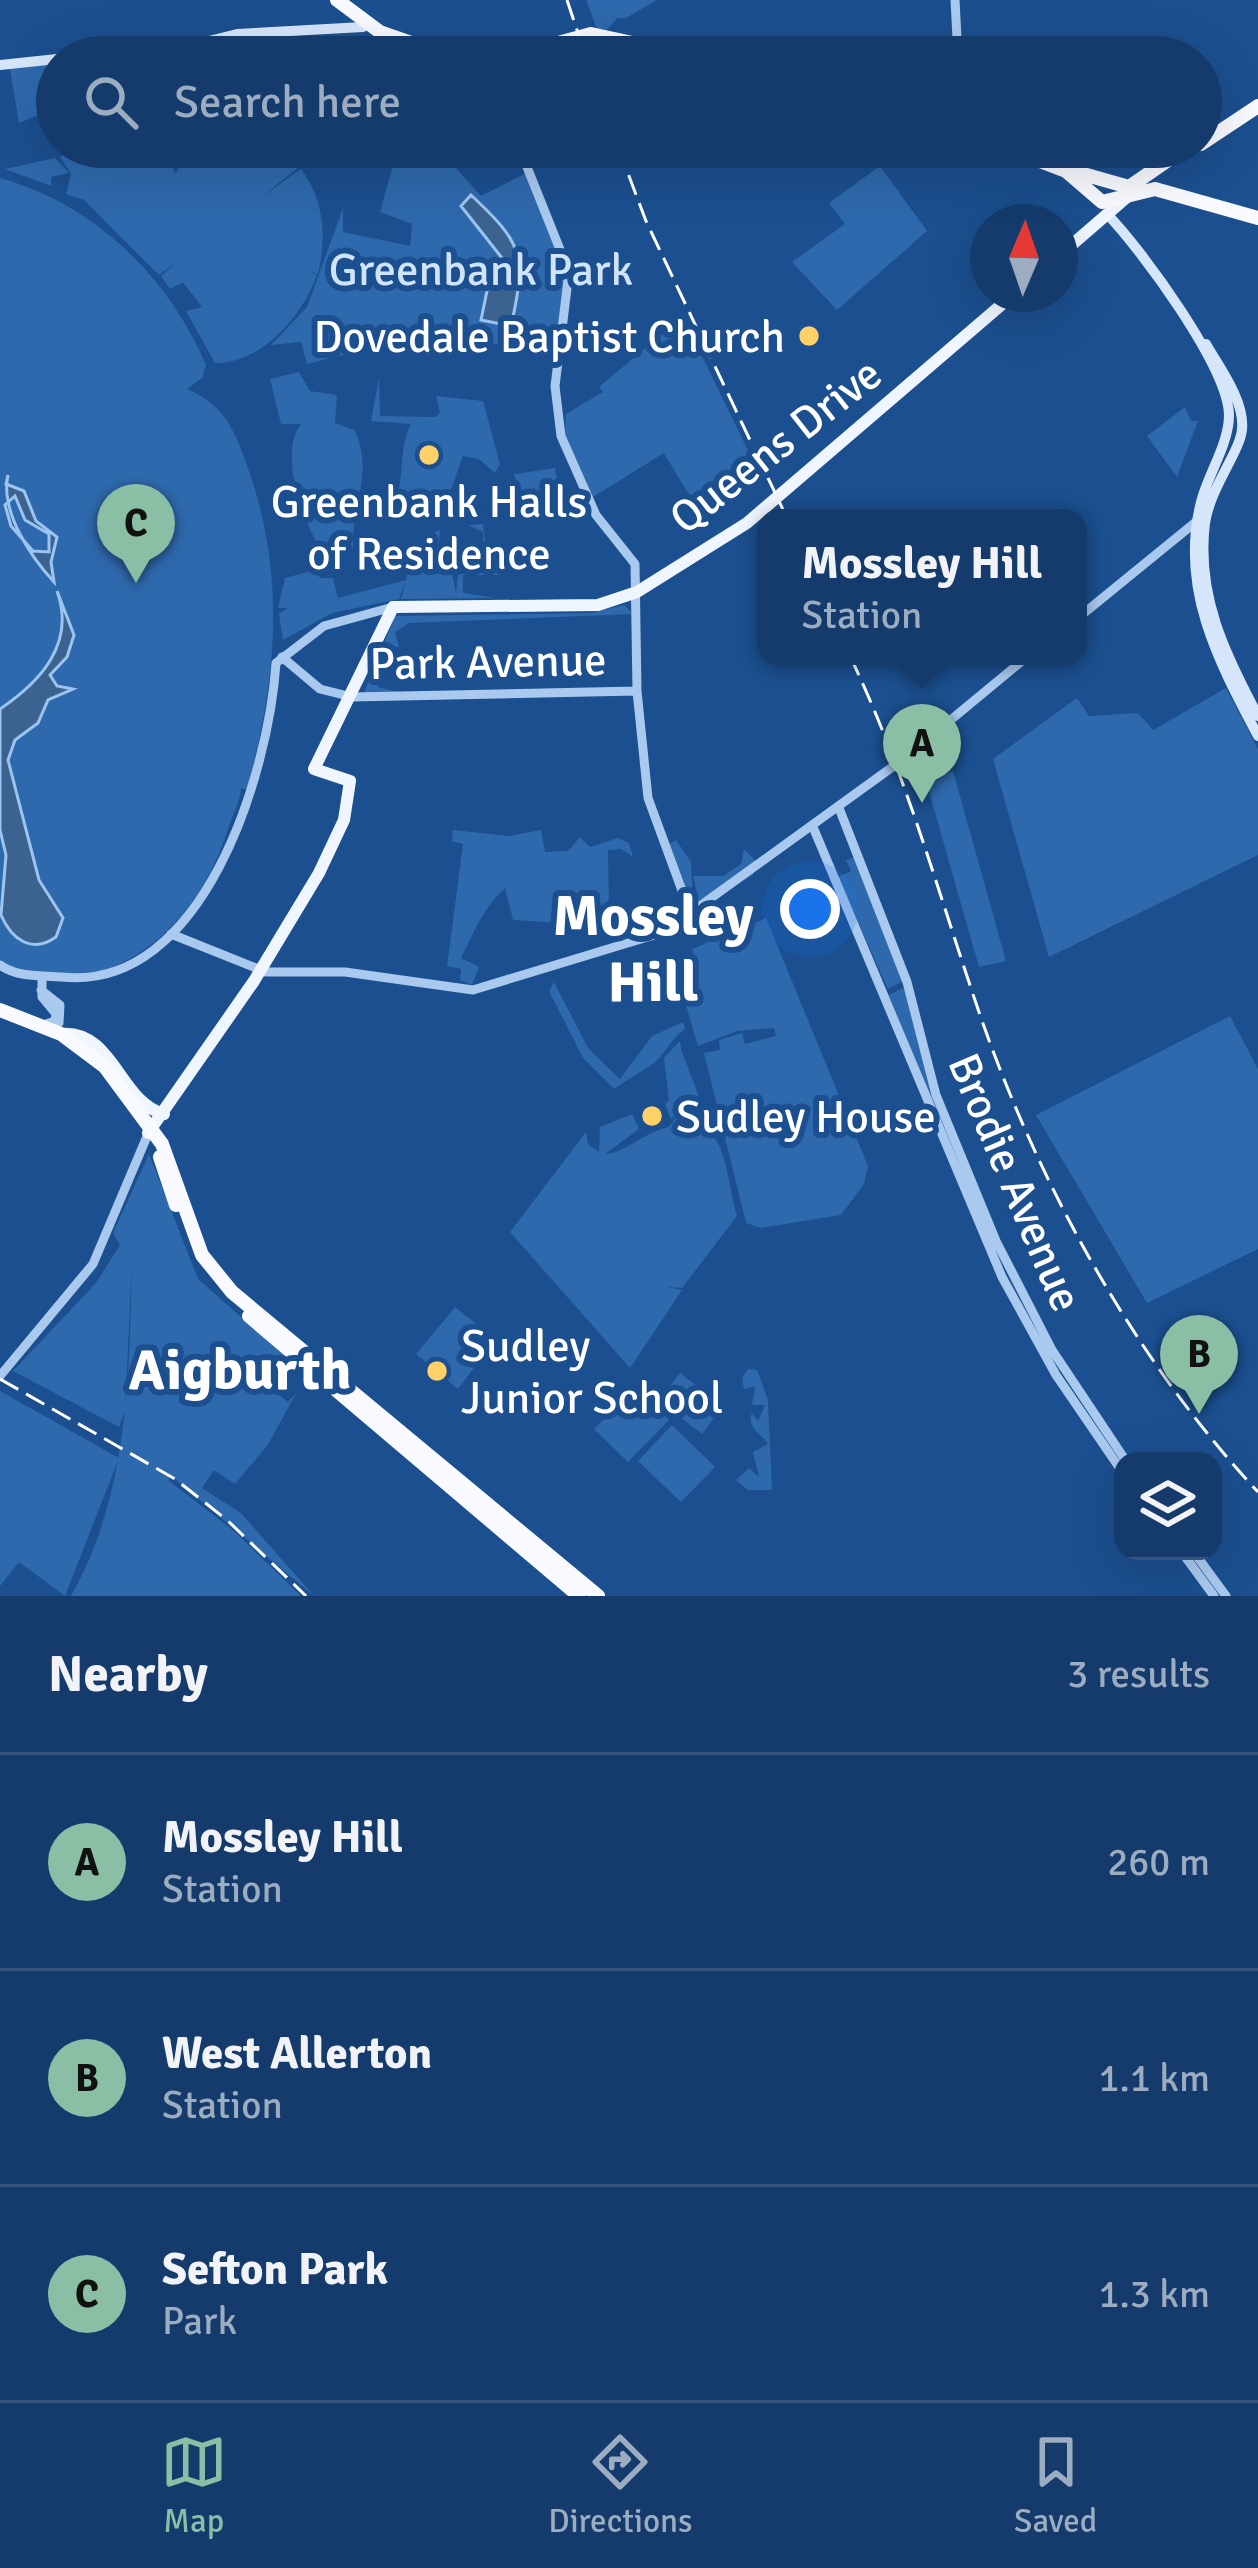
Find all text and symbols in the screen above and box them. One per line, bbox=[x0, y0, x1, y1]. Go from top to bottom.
search box bbox=[36, 36, 1222, 168]
icon: search bbox=[78, 69, 144, 135]
text: Search here bbox=[174, 75, 401, 130]
north arrow bbox=[970, 204, 1078, 312]
park label: Greenbank Park bbox=[329, 243, 633, 298]
place label: Dovedale Baptist Church bbox=[313, 310, 785, 365]
marker: Dovedale Baptist Church bbox=[796, 323, 822, 349]
street label: Queens Drive bbox=[659, 346, 893, 546]
marker: Greenbank Halls of Residence bbox=[416, 442, 442, 468]
place label: Greenbank Halls of Residence bbox=[271, 475, 587, 582]
pin: C bbox=[97, 484, 175, 583]
popup bbox=[757, 509, 1087, 665]
text: Mossley Hill bbox=[802, 536, 1042, 591]
text: Station bbox=[802, 591, 922, 639]
street label: Park Avenue bbox=[369, 633, 607, 692]
pin: A bbox=[883, 704, 961, 803]
your location bbox=[780, 879, 840, 939]
district label: Mossley Hill bbox=[552, 881, 754, 1018]
street label: Brodie Avenue bbox=[936, 1045, 1094, 1320]
place label: Sudley House bbox=[676, 1090, 936, 1145]
marker: Sudley House bbox=[639, 1103, 665, 1129]
pin: B bbox=[1160, 1315, 1238, 1414]
place label: Sudley Junior School bbox=[461, 1319, 723, 1426]
district label: Aigburth bbox=[129, 1335, 351, 1406]
marker: Sudley Junior School bbox=[424, 1358, 450, 1384]
map controls bbox=[1114, 1452, 1222, 1560]
button: layers bbox=[1114, 1452, 1222, 1560]
text: Nearby bbox=[48, 1643, 208, 1706]
text: 3 results bbox=[1067, 1650, 1210, 1698]
text: Mossley Hill bbox=[162, 1810, 403, 1865]
text: A bbox=[75, 1838, 99, 1886]
text: 260 m bbox=[1107, 1838, 1210, 1886]
text: Station bbox=[162, 1865, 283, 1913]
text: West Allerton bbox=[162, 2026, 432, 2081]
text: B bbox=[75, 2054, 99, 2102]
text: 1.1 km bbox=[1098, 2054, 1210, 2102]
text: Station bbox=[162, 2081, 283, 2129]
text: Sefton Park bbox=[162, 2242, 388, 2297]
text: C bbox=[75, 2270, 99, 2318]
text: 1.3 km bbox=[1098, 2270, 1210, 2318]
text: Park bbox=[162, 2297, 237, 2345]
tab: Map bbox=[161, 2429, 227, 2542]
tab: Directions bbox=[548, 2429, 693, 2542]
tab: Saved bbox=[1014, 2429, 1097, 2542]

